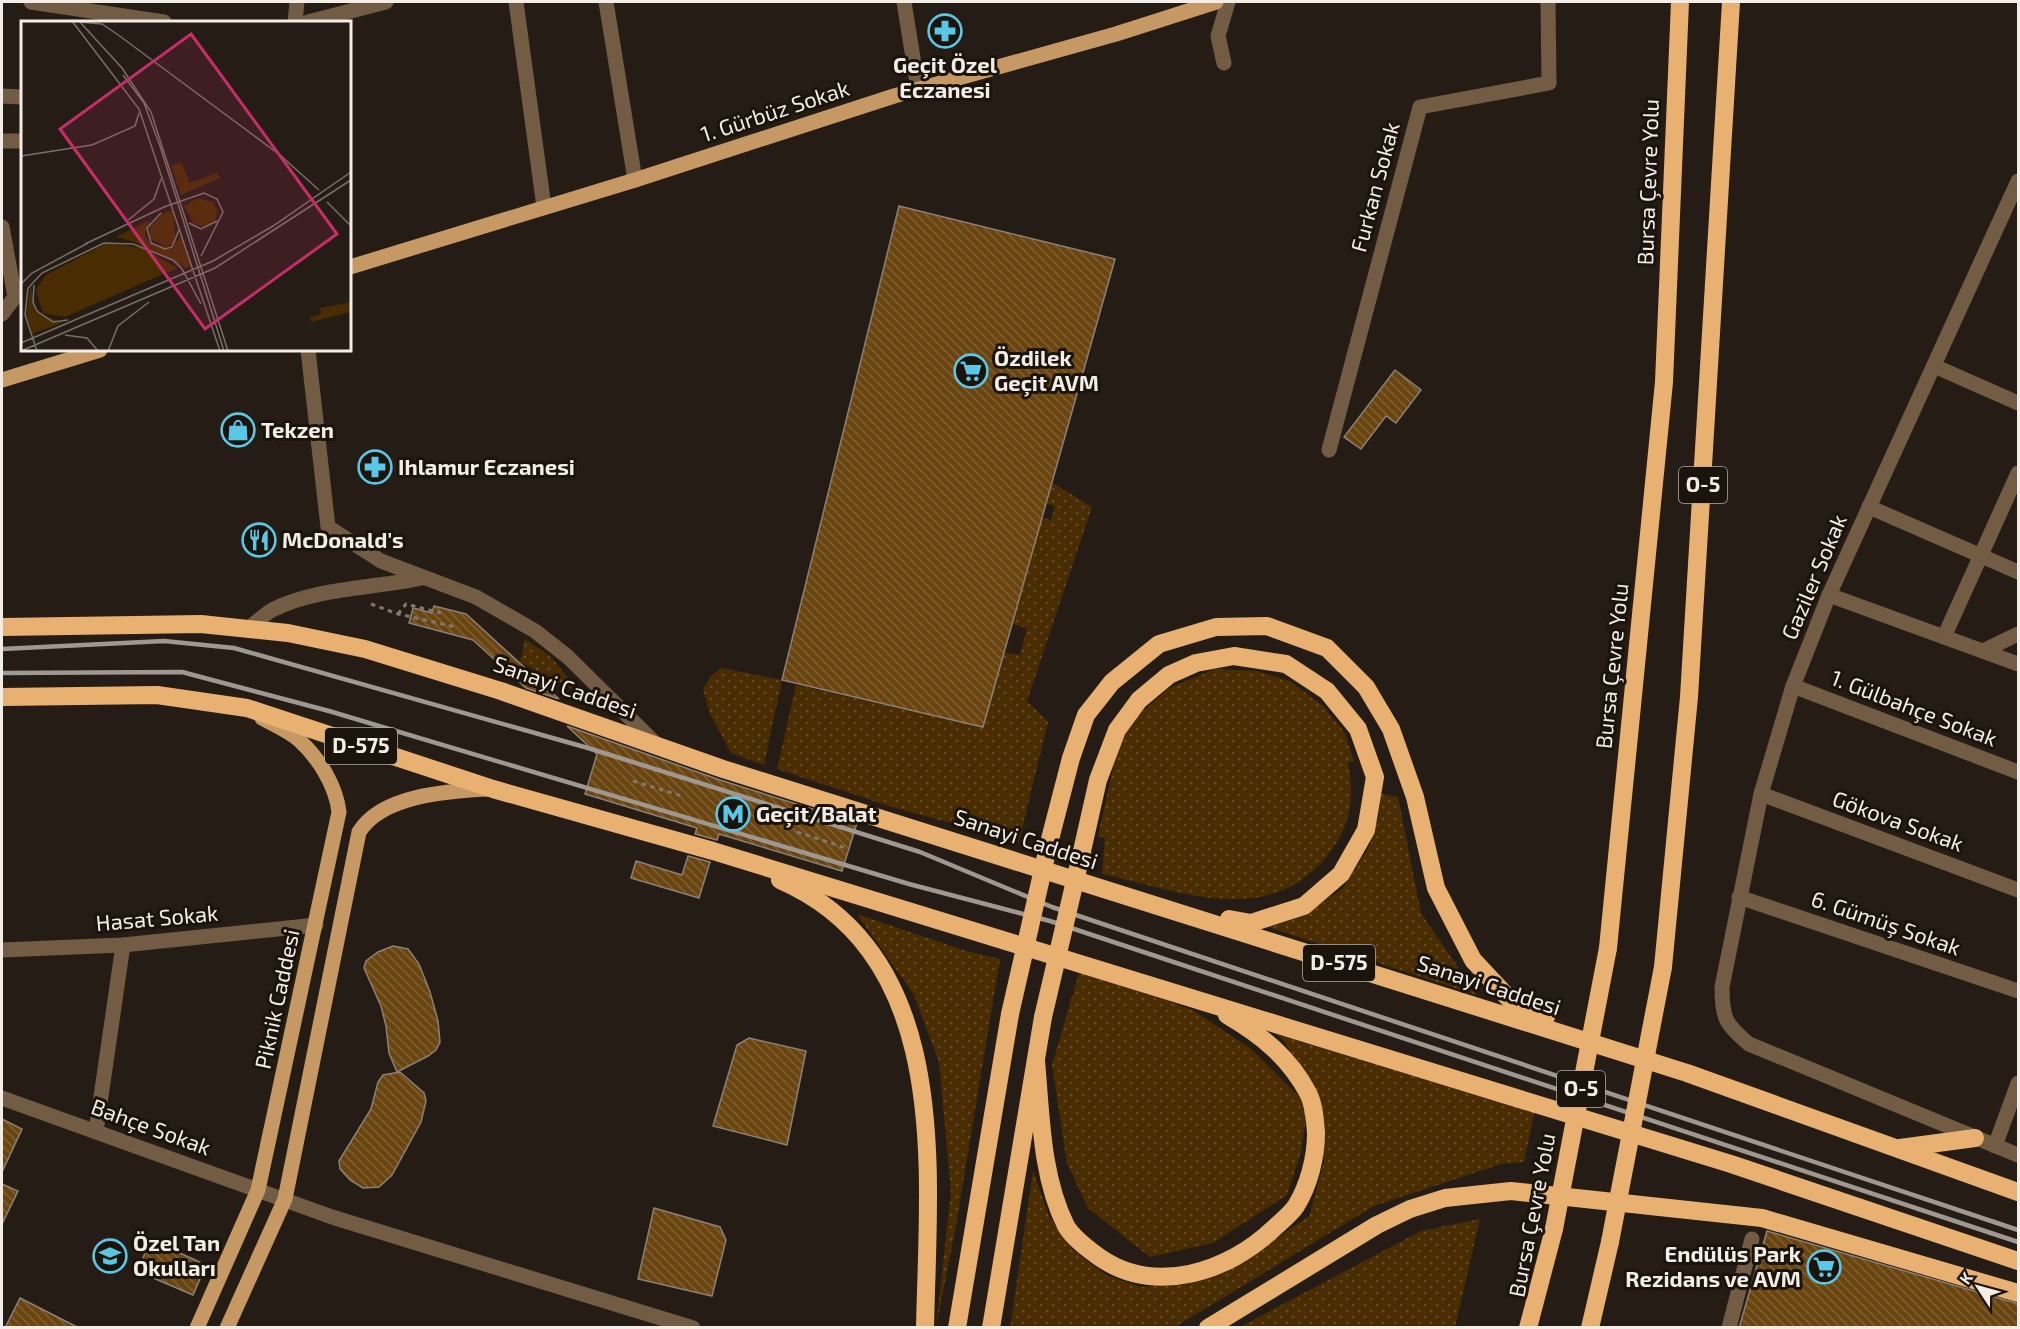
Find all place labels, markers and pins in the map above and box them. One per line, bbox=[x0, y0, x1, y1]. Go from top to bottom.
pharmacy icon: Geçit Özel Eczanesi bbox=[927, 13, 963, 49]
place label: Geçit Özel Eczanesi bbox=[893, 51, 998, 102]
place label: Özdilek Geçit AVM bbox=[994, 344, 1099, 397]
supermarket icon: Özdilek Geçit AVM bbox=[953, 353, 989, 389]
shop icon: Tekzen bbox=[220, 412, 256, 448]
place label: Tekzen bbox=[261, 416, 334, 442]
pharmacy icon: Ihlamur Eczanesi bbox=[357, 449, 393, 485]
place label: Ihlamur Eczanesi bbox=[398, 453, 575, 479]
restaurant icon: McDonald's bbox=[241, 522, 277, 558]
place label: McDonald's bbox=[282, 526, 404, 552]
metro station icon: Geçit/Balat bbox=[715, 796, 751, 832]
place label: Geçit/Balat bbox=[756, 800, 877, 828]
place label: Özel Tan Okulları bbox=[133, 1229, 220, 1280]
school or university icon: Özel Tan Okulları bbox=[92, 1238, 128, 1274]
place label: Endülüs Park Rezidans ve AVM bbox=[1625, 1240, 1802, 1291]
supermarket icon: Endülüs Park Rezidans ve AVM bbox=[1806, 1249, 1842, 1285]

